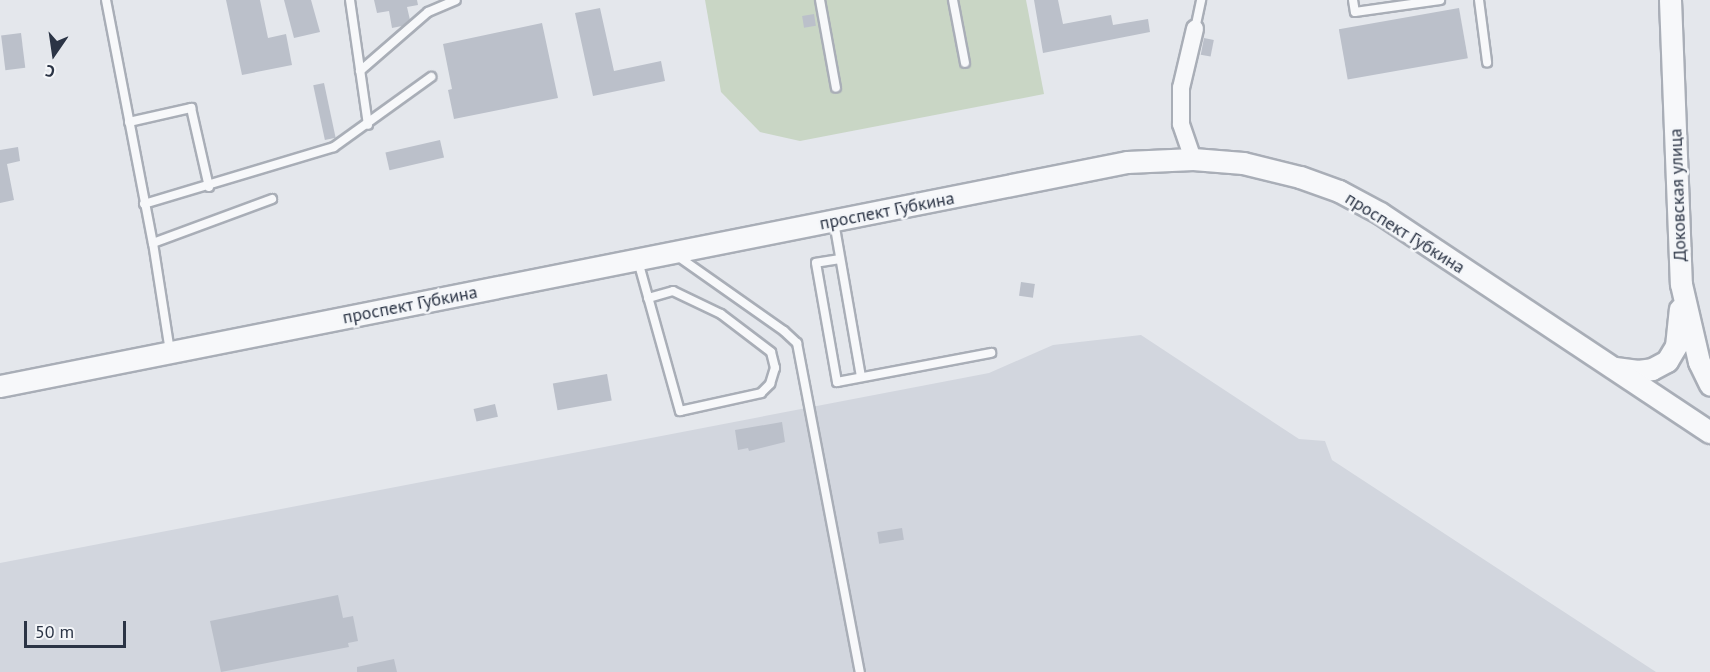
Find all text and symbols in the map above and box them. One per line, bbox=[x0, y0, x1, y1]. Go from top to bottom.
north arrow bbox=[24, 24, 84, 84]
text: С bbox=[43, 61, 57, 82]
street label: Доковская улица bbox=[1665, 128, 1691, 262]
street label: проспект Губкина bbox=[817, 187, 957, 235]
street label: проспект Губкина bbox=[1341, 187, 1469, 279]
street label: проспект Губкина bbox=[340, 281, 480, 329]
scale bar bbox=[27, 609, 129, 647]
text: 50 m bbox=[35, 620, 74, 643]

